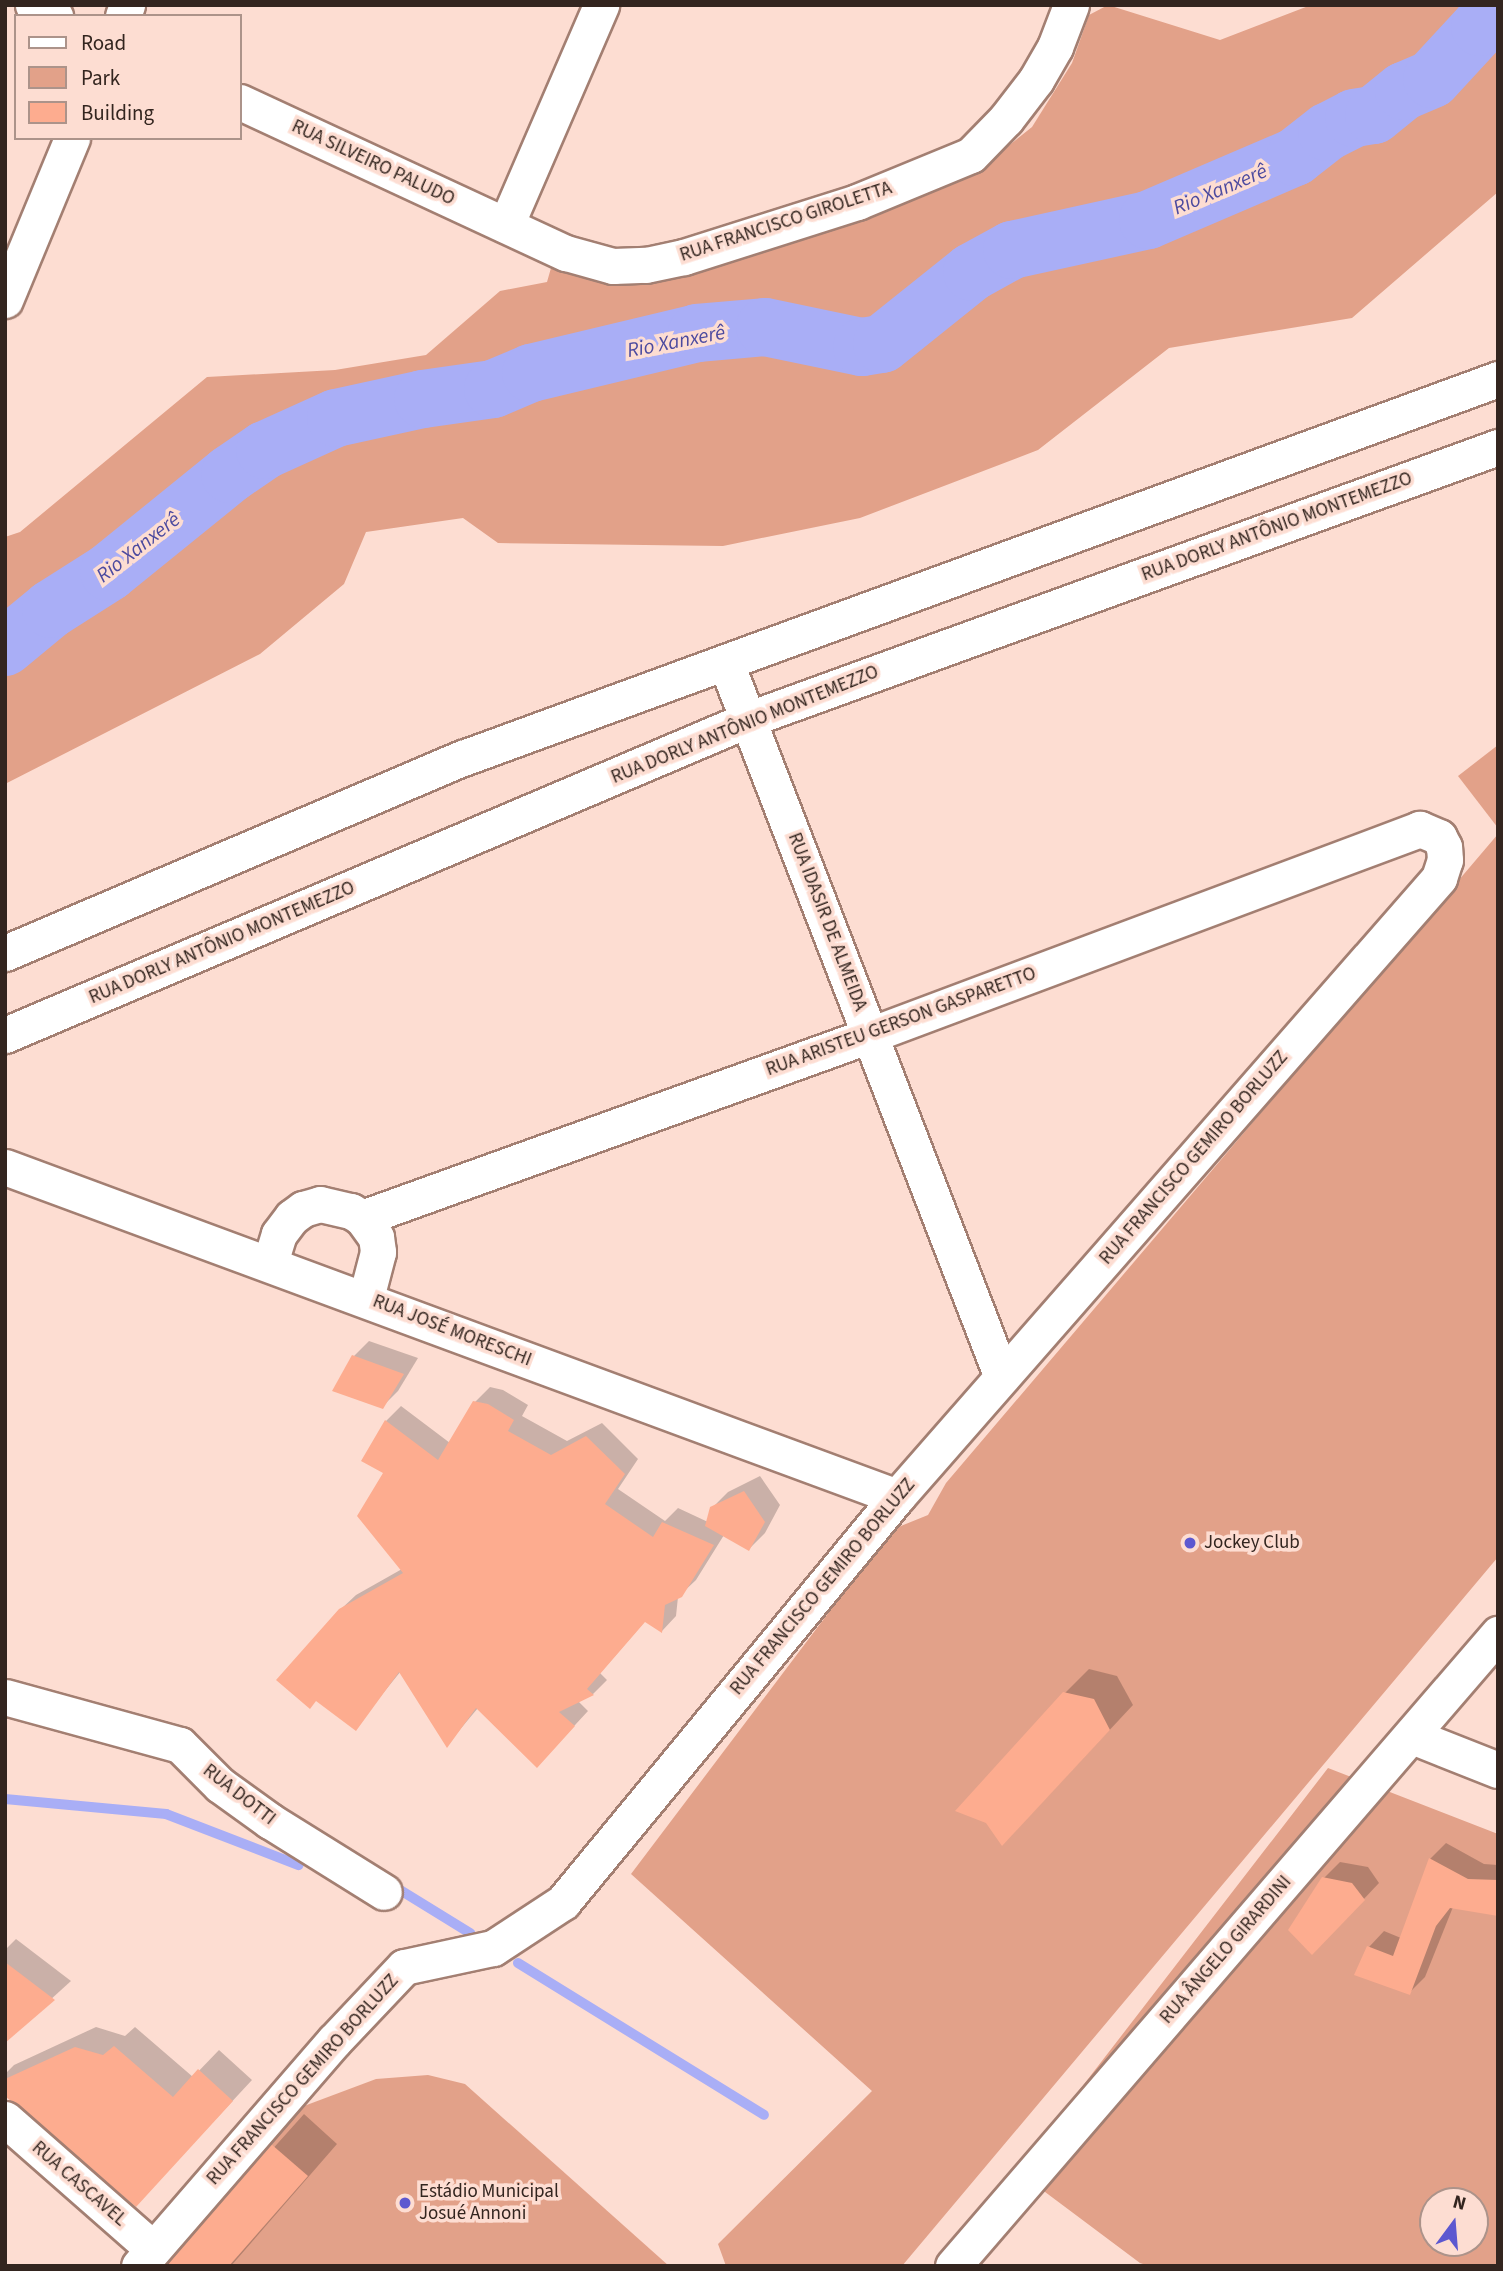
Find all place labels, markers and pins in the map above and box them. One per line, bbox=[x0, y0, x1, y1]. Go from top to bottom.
place label: Jockey Club bbox=[1204, 1532, 1300, 1554]
marker: Jockey Club bbox=[1182, 1535, 1198, 1551]
place label: Estádio Municipal Josué Annoni bbox=[419, 2181, 559, 2225]
marker: Estádio Municipal Josué Annoni bbox=[397, 2195, 413, 2211]

